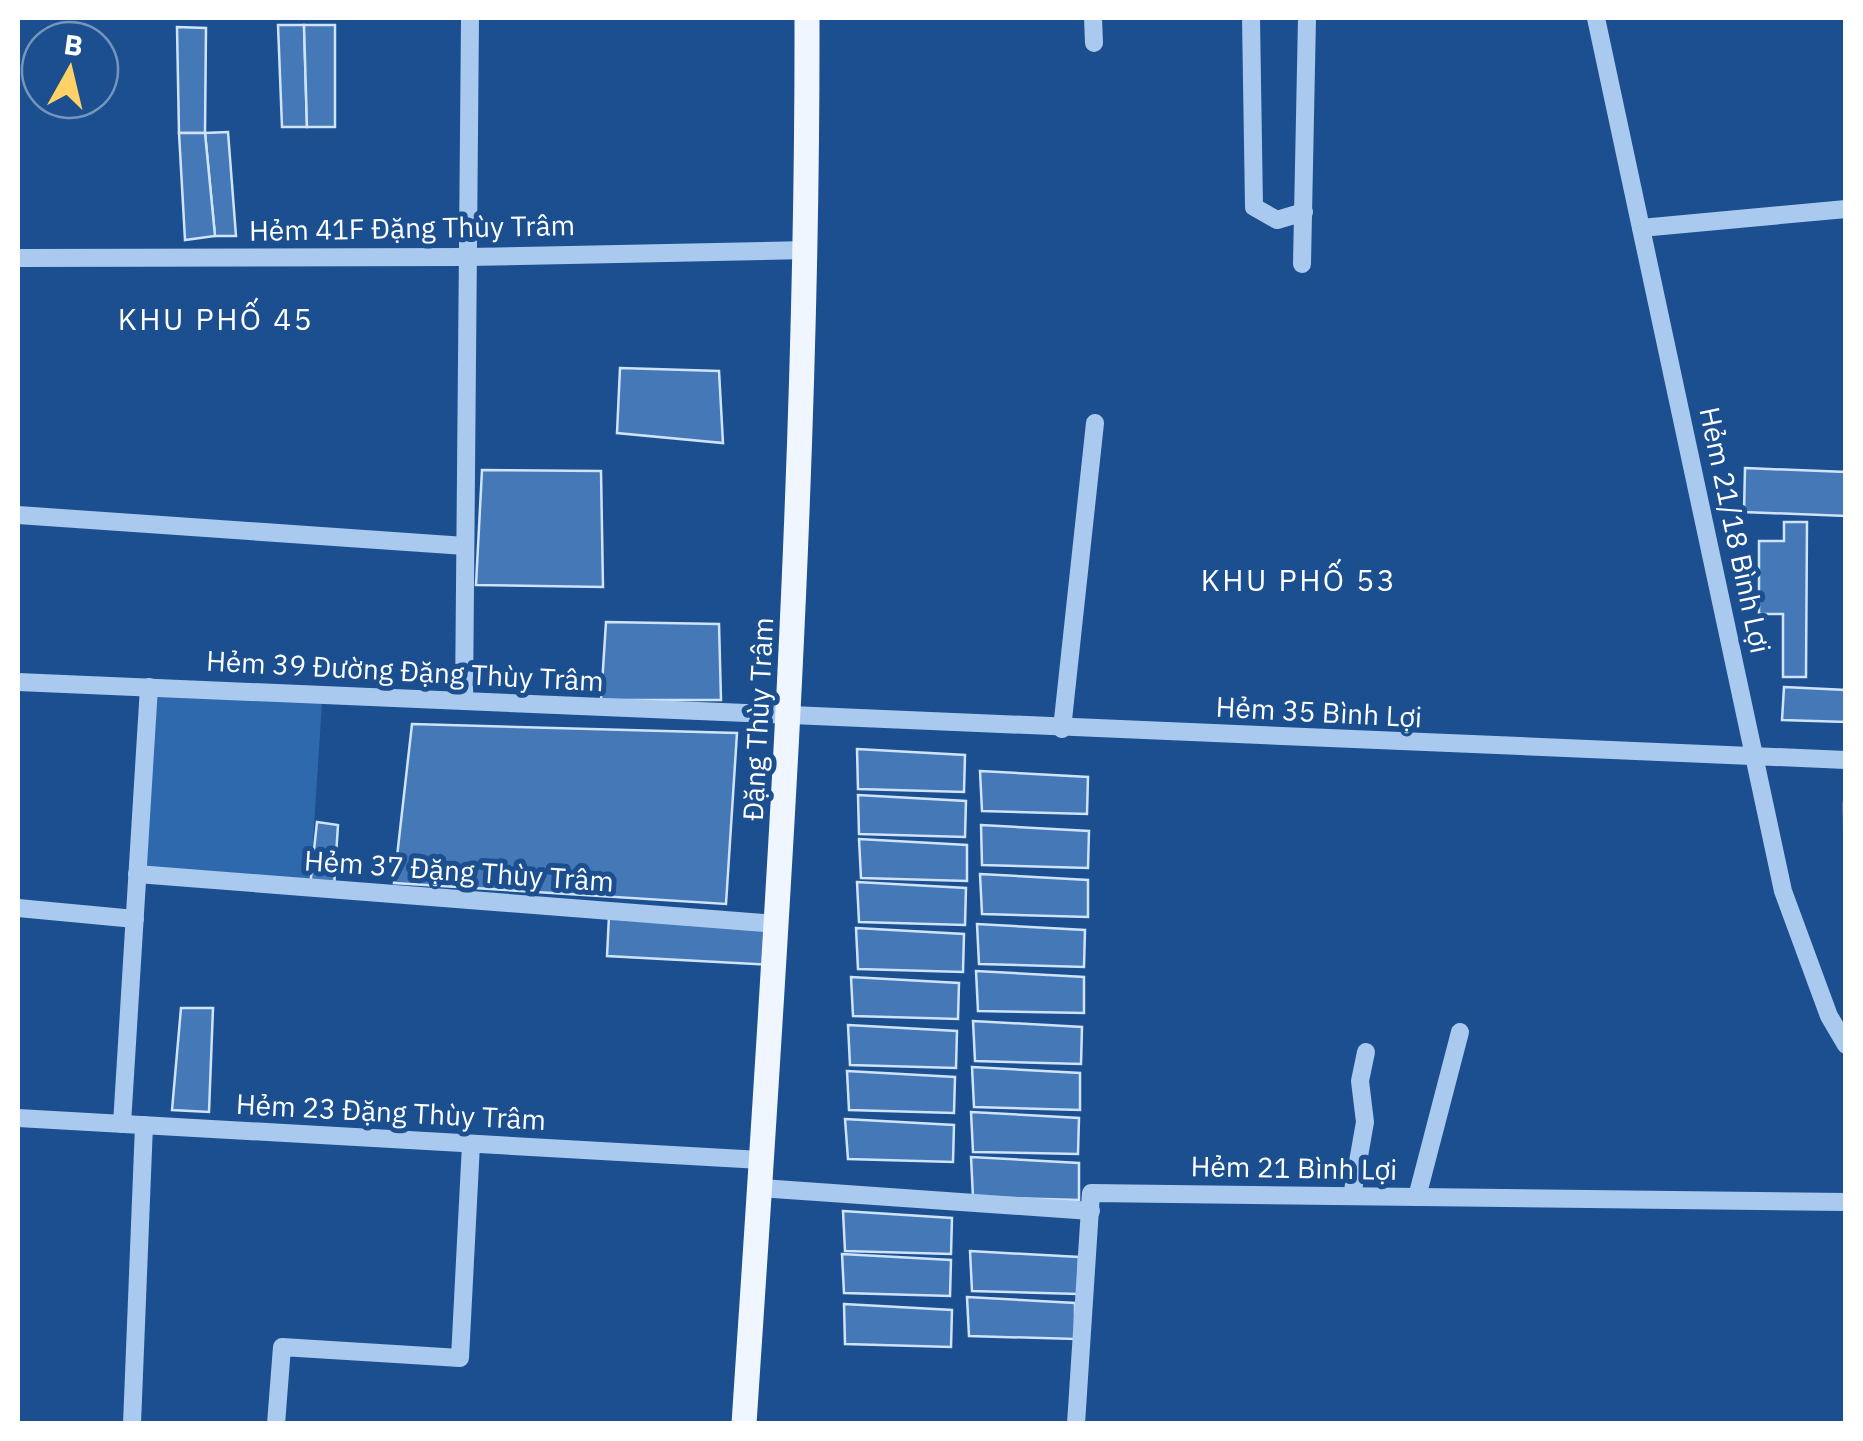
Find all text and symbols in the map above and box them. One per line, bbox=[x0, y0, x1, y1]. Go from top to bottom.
north arrow bbox=[20, 20, 120, 120]
text: B bbox=[62, 25, 85, 64]
street label: Hẻm 41F Đặng Thùy Trâm bbox=[249, 206, 575, 249]
district label: KHU PHỐ 45 bbox=[118, 297, 314, 338]
street label: Hẻm 21/18 Bình Lợi bbox=[1691, 403, 1780, 656]
district label: KHU PHỐ 53 bbox=[1201, 558, 1397, 599]
street label: Đặng Thùy Trâm bbox=[734, 616, 781, 822]
street label: Hẻm 39 Đường Đặng Thùy Trâm bbox=[205, 642, 605, 699]
street label: Hẻm 35 Bình Lợi bbox=[1215, 688, 1423, 735]
street label: Hẻm 37 Đặng Thùy Trâm bbox=[303, 841, 615, 900]
street label: Hẻm 23 Đặng Thùy Trâm bbox=[235, 1085, 547, 1138]
street label: Hẻm 21 Bình Lợi bbox=[1190, 1147, 1398, 1188]

